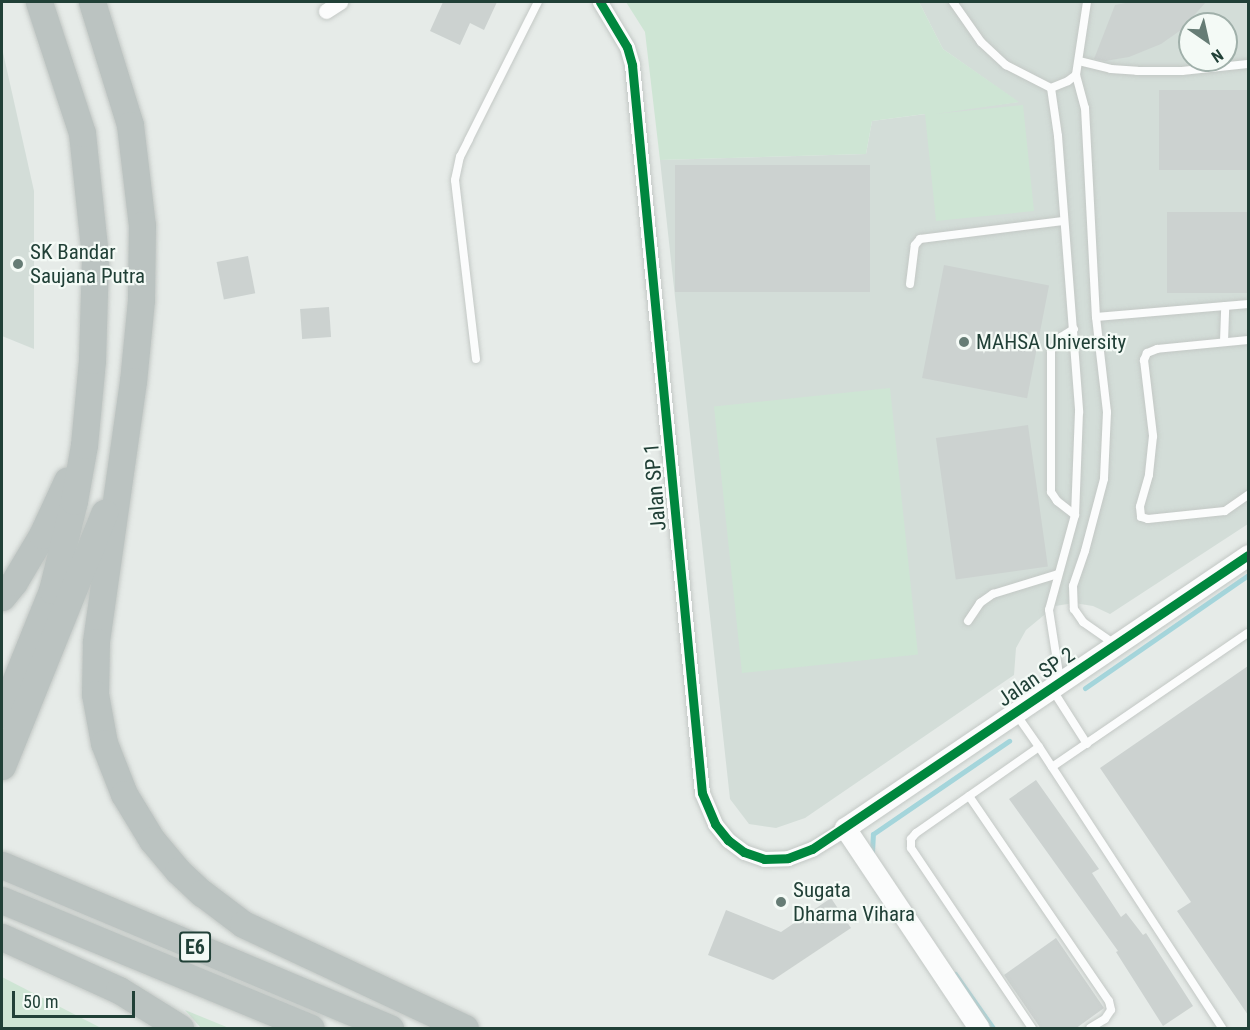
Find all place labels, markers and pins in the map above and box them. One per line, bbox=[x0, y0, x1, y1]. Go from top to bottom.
place label: SK Bandar Saujana Putra bbox=[30, 239, 145, 289]
marker: SK Bandar Saujana Putra bbox=[11, 257, 25, 271]
place label: MAHSA University bbox=[976, 329, 1126, 355]
marker: MAHSA University bbox=[957, 335, 971, 349]
place label: Sugata Dharma Vihara bbox=[793, 877, 915, 927]
marker: Sugata Dharma Vihara bbox=[774, 895, 788, 909]

